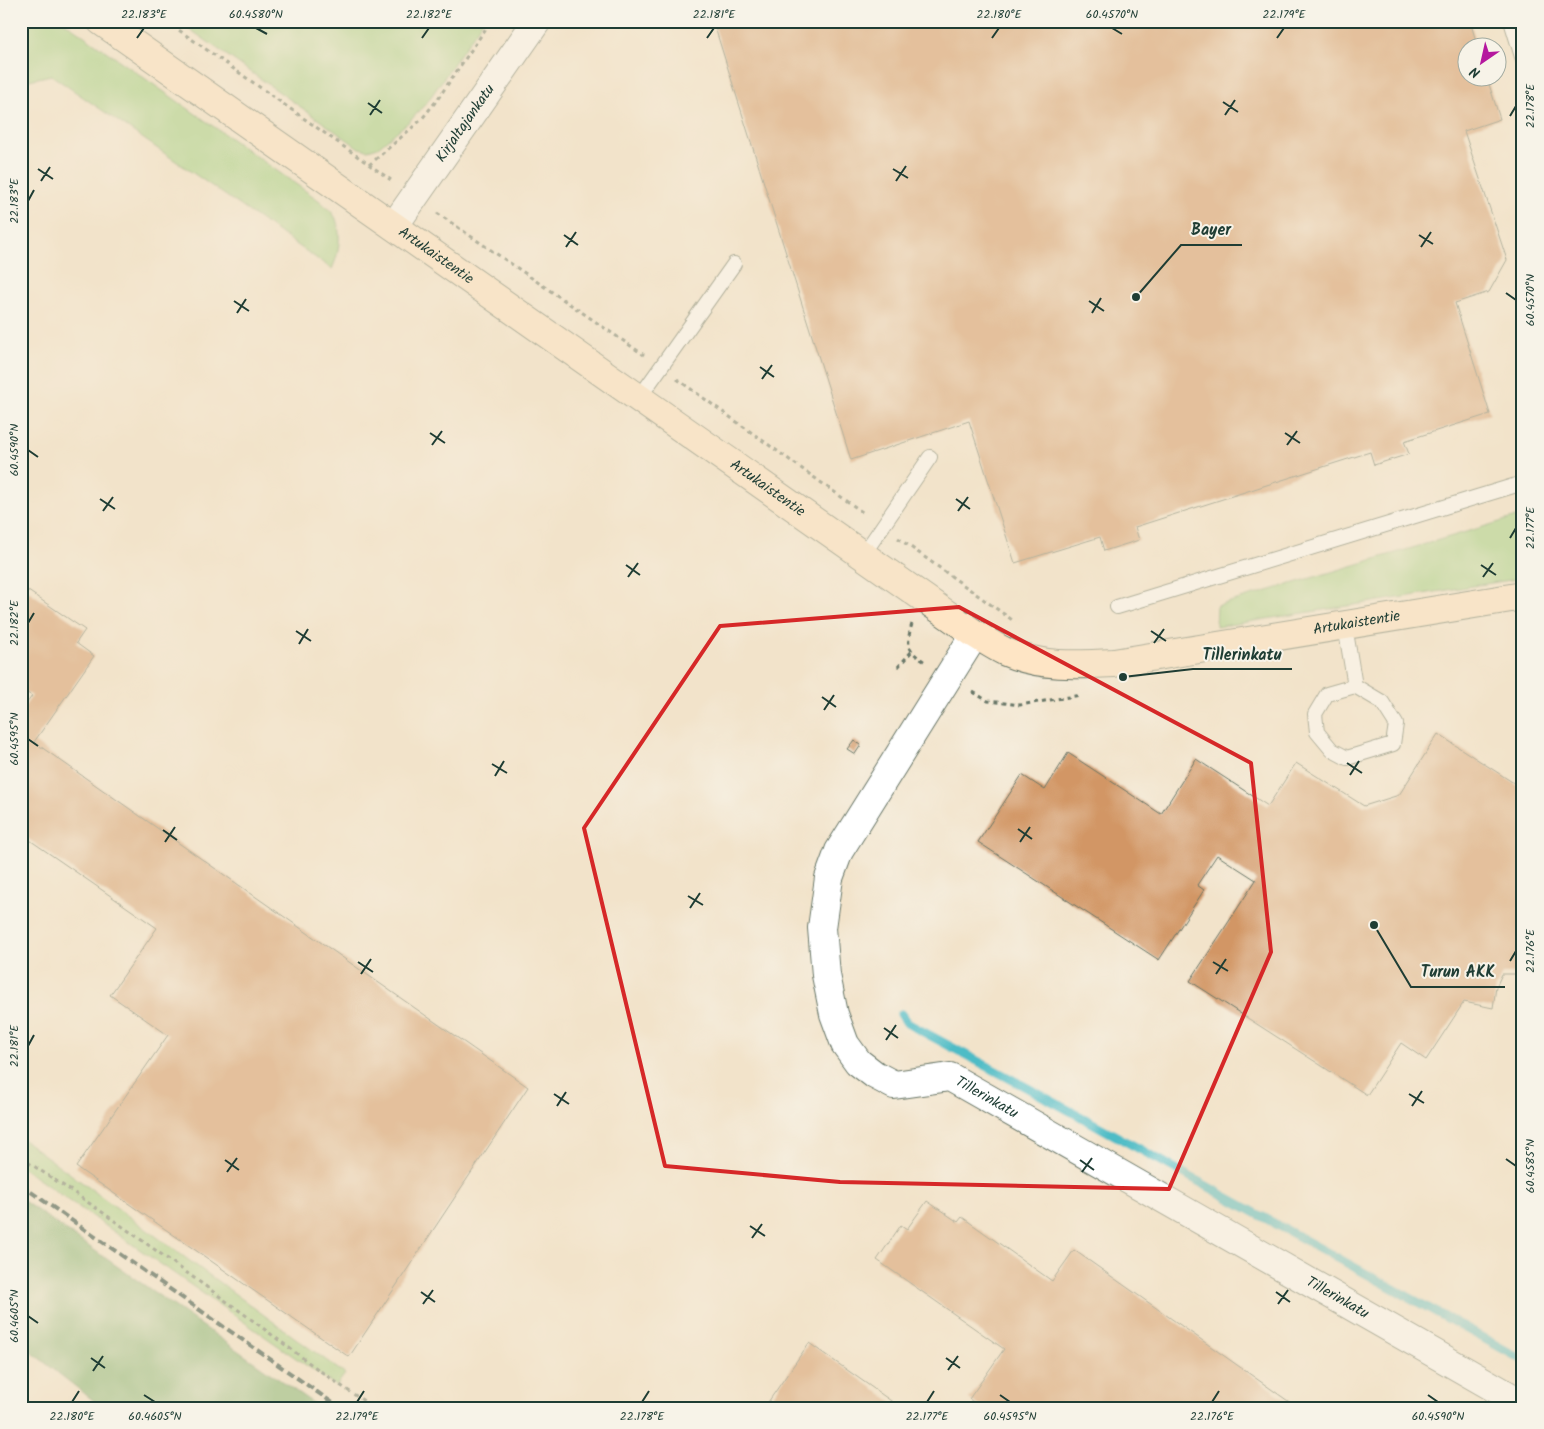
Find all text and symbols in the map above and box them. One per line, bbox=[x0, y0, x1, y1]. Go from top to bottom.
text: 22.183°E bbox=[121, 5, 168, 24]
text: 60.4580°N bbox=[229, 5, 283, 24]
text: 22.182°E bbox=[406, 5, 453, 24]
text: 22.181°E bbox=[693, 5, 736, 24]
text: 22.180°E bbox=[977, 5, 1022, 24]
text: 60.4570°N bbox=[1086, 5, 1138, 24]
text: 22.179°E bbox=[1262, 5, 1306, 24]
north arrow bbox=[1456, 38, 1506, 88]
text: N bbox=[1465, 60, 1485, 84]
street label: Kirjaltajankatu bbox=[430, 79, 501, 168]
text: 22.178°E bbox=[1521, 83, 1540, 128]
text: 22.183°E bbox=[5, 177, 24, 224]
callout: Bayer bbox=[1181, 214, 1242, 245]
text: Bayer bbox=[1191, 218, 1232, 243]
street label: Artukaistentie bbox=[393, 221, 479, 291]
text: 60.4570°N bbox=[1521, 274, 1540, 326]
text: 60.4590°N bbox=[5, 424, 24, 476]
street label: Artukaistentie bbox=[725, 453, 810, 524]
text: 22.177°E bbox=[1521, 506, 1540, 549]
text: 22.182°E bbox=[5, 599, 24, 646]
street label: Artukaistentie bbox=[1311, 604, 1402, 642]
callout: Tillerinkatu bbox=[1193, 638, 1292, 669]
text: Tillerinkatu bbox=[1202, 643, 1282, 668]
text: 60.4595°N bbox=[5, 712, 24, 766]
text: 22.176°E bbox=[1521, 928, 1540, 973]
callout: Turun AKK bbox=[1411, 956, 1505, 987]
text: Turun AKK bbox=[1421, 960, 1496, 985]
text: 22.181°E bbox=[5, 1024, 24, 1067]
street label: Tillerinkatu bbox=[950, 1070, 1023, 1125]
text: 60.4585°N bbox=[1521, 1139, 1540, 1193]
street label: Tillerinkatu bbox=[1301, 1270, 1373, 1326]
text: 60.4605°N bbox=[5, 1289, 24, 1343]
text: 22.180°E bbox=[50, 1407, 95, 1426]
text: 60.4605°N bbox=[128, 1407, 182, 1426]
text: 22.179°E bbox=[335, 1407, 379, 1426]
text: 22.178°E bbox=[620, 1407, 665, 1426]
text: 22.177°E bbox=[906, 1407, 949, 1426]
text: 60.4595°N bbox=[983, 1407, 1037, 1426]
text: 22.176°E bbox=[1190, 1407, 1235, 1426]
text: 60.4590°N bbox=[1412, 1407, 1464, 1426]

